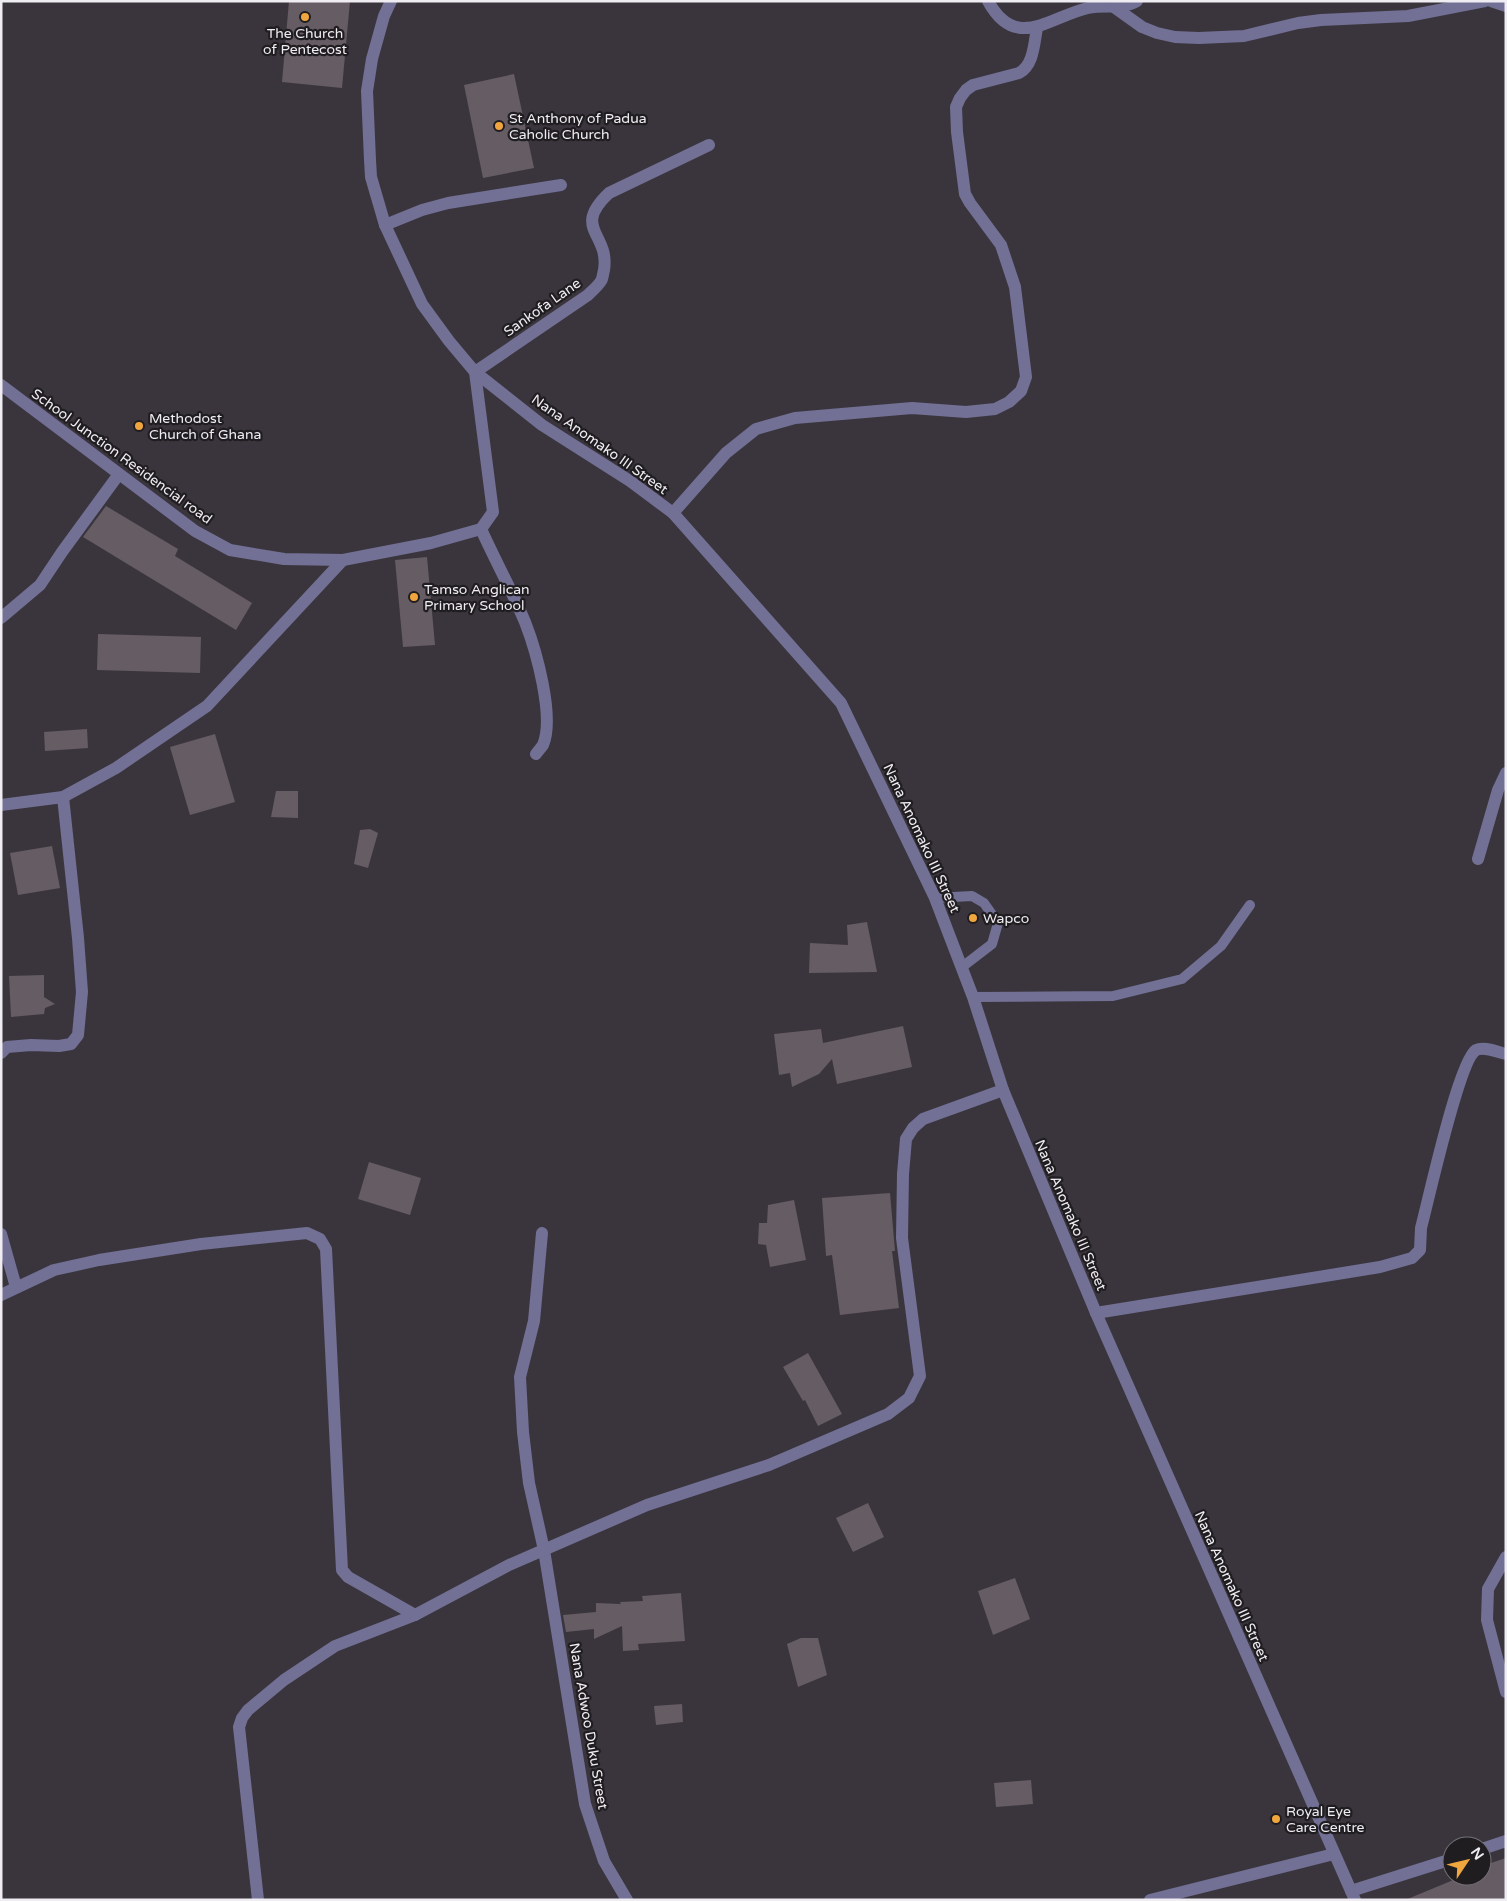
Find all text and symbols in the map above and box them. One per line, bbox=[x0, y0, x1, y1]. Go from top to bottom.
marker: The Church of Pentecost bbox=[299, 11, 311, 23]
place label: The Church of Pentecost bbox=[263, 25, 348, 58]
place label: St Anthony of Padua Caholic Church bbox=[509, 110, 647, 143]
marker: St Anthony of Padua Caholic Church bbox=[493, 120, 505, 132]
street label: Sankofa Lane bbox=[501, 275, 584, 340]
street label: School Junction Residencial road bbox=[28, 385, 215, 528]
street label: Nana Anomako III Street bbox=[528, 391, 672, 498]
place label: Methodost Church of Ghana bbox=[149, 410, 261, 443]
marker: Methodost Church of Ghana bbox=[133, 420, 145, 432]
place label: Tamso Anglican Primary School bbox=[424, 581, 530, 614]
marker: Tamso Anglican Primary School bbox=[408, 591, 420, 603]
street label: Nana Anomako III Street bbox=[879, 761, 964, 916]
place label: Wapco bbox=[983, 910, 1029, 927]
marker: Wapco bbox=[967, 912, 979, 924]
street label: Nana Anomako III Street bbox=[1031, 1137, 1110, 1294]
street label: Nana Anomako III Street bbox=[1191, 1508, 1273, 1664]
street label: Nana Adwoo Duku Street bbox=[565, 1642, 612, 1811]
place label: Royal Eye Care Centre bbox=[1286, 1803, 1365, 1836]
marker: Royal Eye Care Centre bbox=[1270, 1813, 1282, 1825]
north arrow bbox=[1442, 1836, 1492, 1886]
text: N bbox=[1467, 1844, 1487, 1863]

